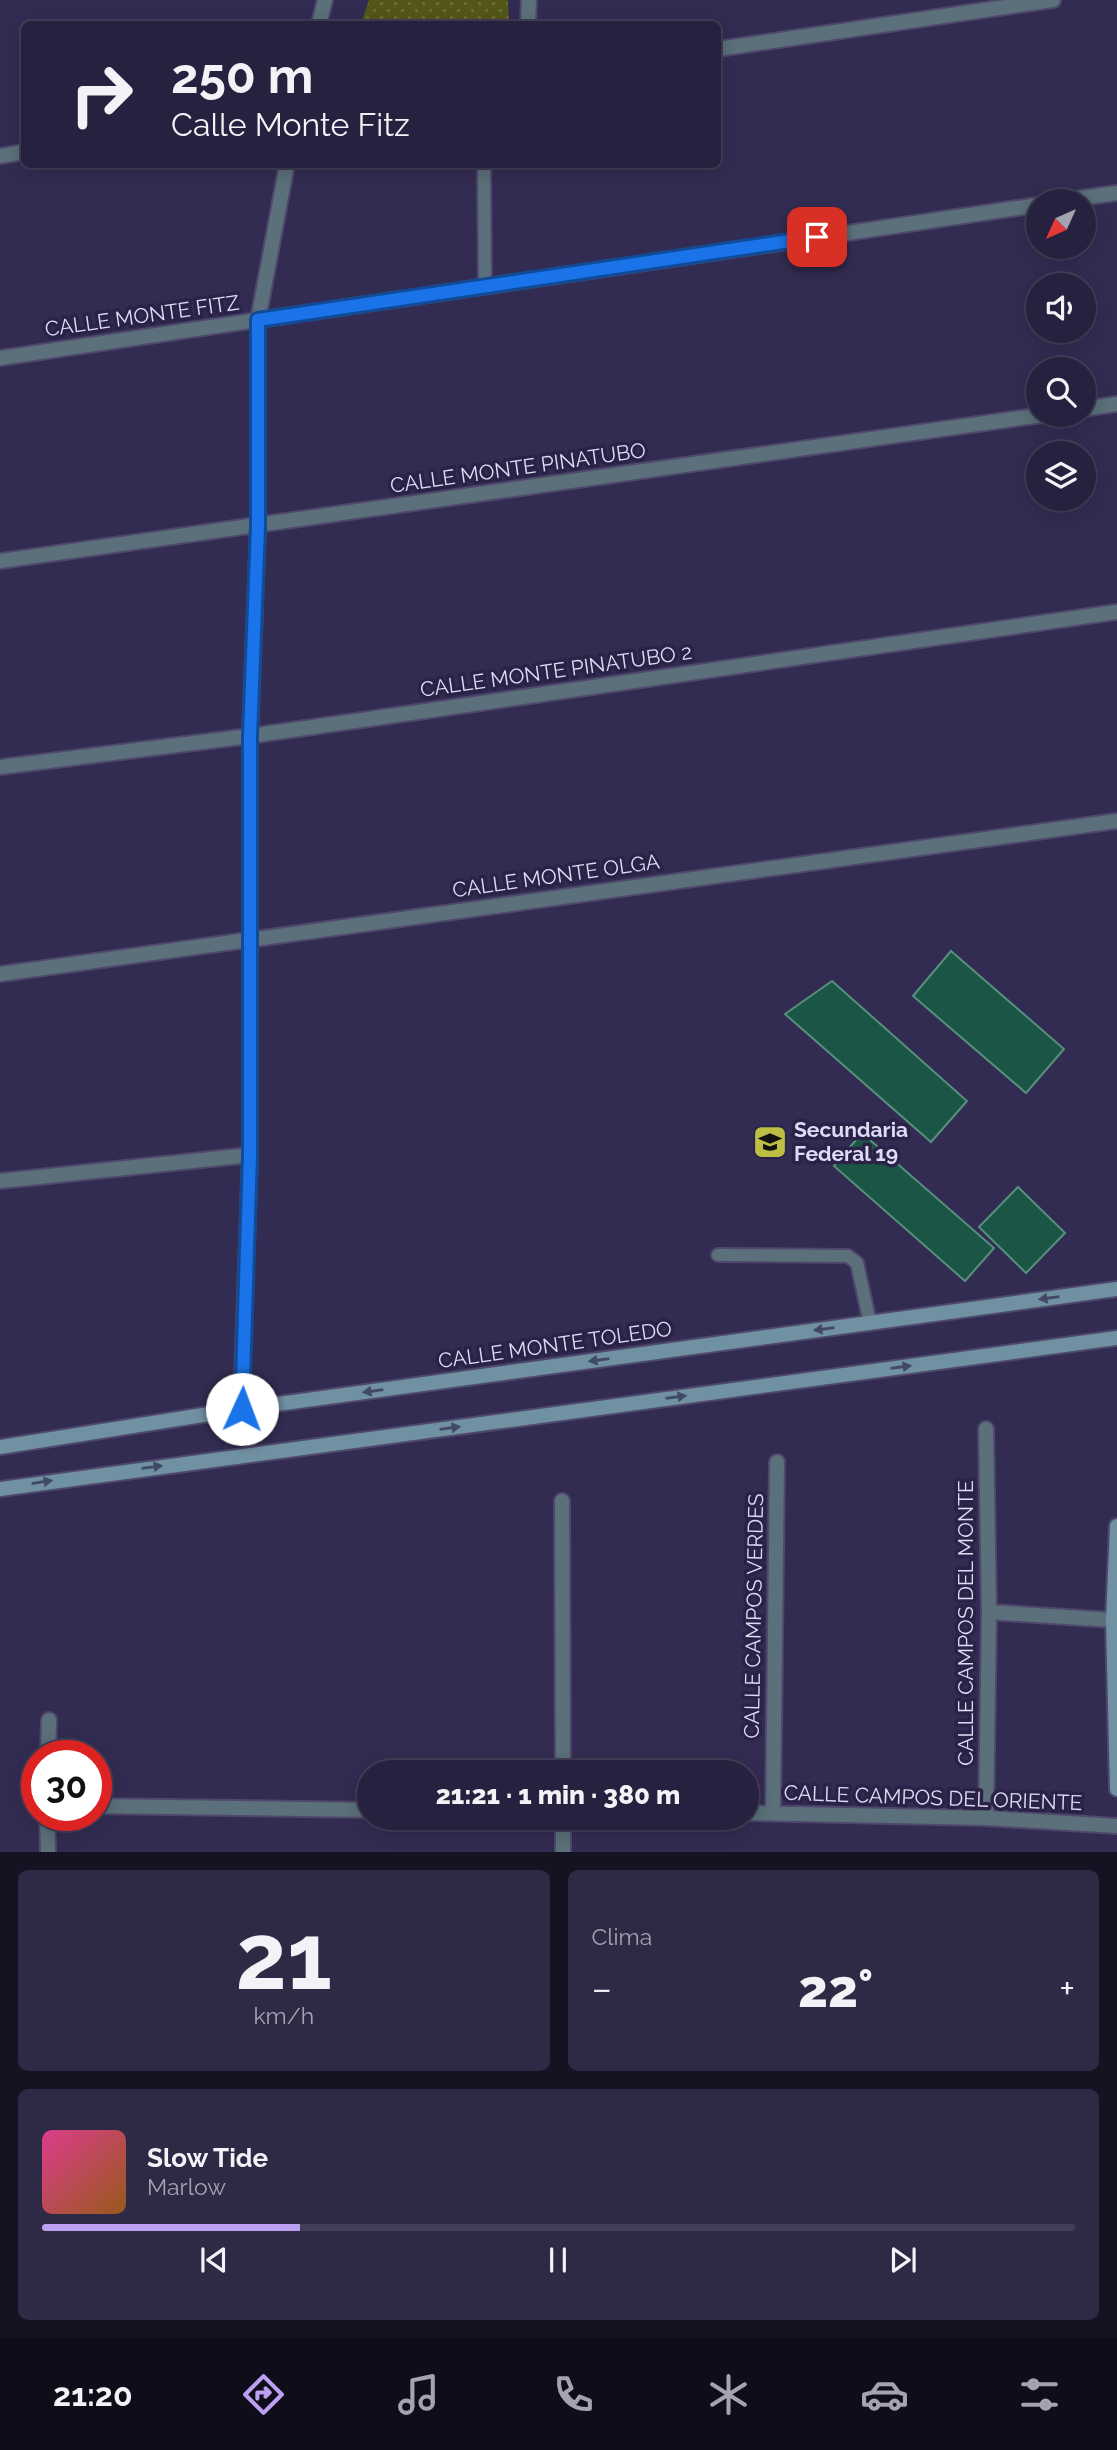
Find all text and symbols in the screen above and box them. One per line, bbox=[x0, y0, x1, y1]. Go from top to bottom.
text: 250 m bbox=[171, 47, 313, 104]
icon: right bbox=[56, 49, 147, 140]
text: Calle Monte Fitz bbox=[171, 106, 410, 143]
north arrow bbox=[1026, 189, 1096, 259]
map controls bbox=[1026, 189, 1096, 511]
pin bbox=[787, 207, 847, 267]
icon: arrive bbox=[798, 218, 836, 256]
button: sound bbox=[1026, 273, 1096, 343]
street label: CALLE MONTE FITZ bbox=[43, 289, 241, 342]
button: search bbox=[1026, 357, 1096, 427]
street label: CALLE MONTE PINATUBO bbox=[388, 437, 647, 498]
button: layers bbox=[1026, 441, 1096, 511]
street label: CALLE MONTE PINATUBO 2 bbox=[418, 639, 694, 702]
street label: CALLE MONTE OLGA bbox=[451, 849, 661, 902]
place label: Secundaria Federal 19 bbox=[794, 1117, 908, 1166]
school or university icon: Secundaria Federal 19 bbox=[751, 1123, 789, 1161]
one-way arrow bbox=[1038, 1293, 1060, 1304]
street label: CALLE MONTE TOLEDO bbox=[437, 1316, 673, 1373]
one-way arrow bbox=[813, 1324, 835, 1335]
one-way arrow bbox=[588, 1355, 610, 1366]
one-way arrow bbox=[890, 1362, 912, 1373]
position arrow bbox=[205, 1372, 279, 1446]
one-way arrow bbox=[362, 1386, 384, 1397]
one-way arrow bbox=[665, 1392, 687, 1403]
one-way arrow bbox=[439, 1422, 461, 1433]
one-way arrow bbox=[141, 1462, 163, 1473]
one-way arrow bbox=[31, 1476, 53, 1487]
street label: CALLE CAMPOS DEL MONTE bbox=[953, 1480, 978, 1766]
street label: CALLE CAMPOS VERDES bbox=[739, 1493, 768, 1739]
speed limit sign: 30 bbox=[21, 1740, 112, 1831]
text: 21:21 · 1 min · 380 m bbox=[436, 1780, 680, 1810]
street label: CALLE CAMPOS DEL ORIENTE bbox=[783, 1780, 1083, 1815]
text: 21 bbox=[236, 1903, 332, 2010]
text: Clima bbox=[592, 1923, 652, 1950]
text: 22° bbox=[798, 1958, 873, 2019]
text: − bbox=[592, 1966, 612, 2011]
text: + bbox=[1059, 1966, 1075, 2011]
text: km/h bbox=[253, 2002, 314, 2029]
text: Slow Tide bbox=[147, 2143, 268, 2173]
text: Marlow bbox=[147, 2173, 226, 2200]
icon: previous bbox=[195, 2241, 233, 2279]
icon: pause bbox=[539, 2241, 577, 2279]
icon: next bbox=[884, 2241, 922, 2279]
icon: directions bbox=[239, 2370, 288, 2419]
icon: music bbox=[394, 2370, 443, 2419]
icon: phone bbox=[549, 2370, 598, 2419]
icon: climate bbox=[704, 2370, 753, 2419]
icon: car bbox=[860, 2370, 909, 2419]
icon: filters bbox=[1015, 2370, 1064, 2419]
text: 21:20 bbox=[53, 2376, 133, 2413]

